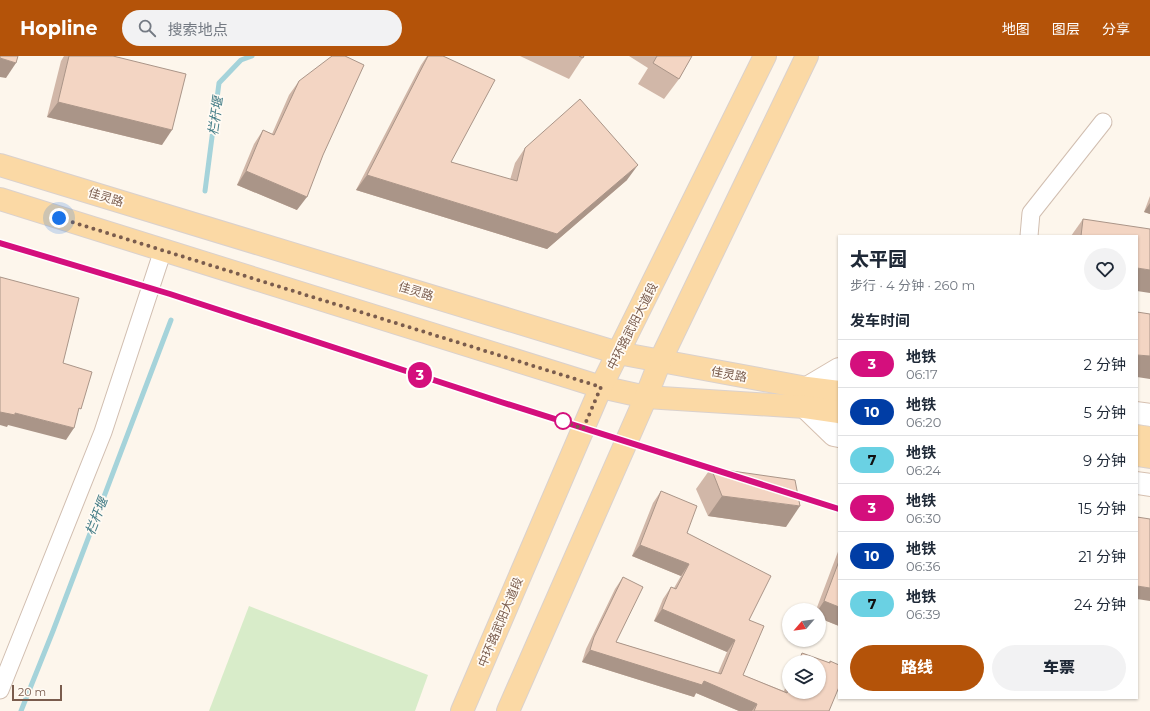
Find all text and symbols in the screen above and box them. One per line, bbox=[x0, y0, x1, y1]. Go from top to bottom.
search box bbox=[122, 10, 402, 46]
text: Hopline bbox=[20, 17, 98, 40]
icon: search bbox=[136, 17, 158, 39]
text: 搜索地点 bbox=[168, 20, 228, 39]
text: 地图 bbox=[1002, 20, 1030, 38]
text: 图层 bbox=[1052, 20, 1080, 38]
text: 分享 bbox=[1102, 20, 1130, 38]
water label: 栏杆堰 bbox=[204, 94, 226, 136]
street label: 佳灵路 bbox=[87, 185, 125, 209]
your location bbox=[49, 208, 69, 228]
text: 太平园 bbox=[850, 248, 907, 271]
button: heart bbox=[1084, 248, 1126, 290]
text: 步行 · 4 分钟 · 260 m bbox=[850, 277, 975, 293]
street label: 佳灵路 bbox=[397, 279, 435, 303]
street label: 中环路武阳大道段 bbox=[604, 280, 660, 372]
text: 发车时间 bbox=[850, 311, 910, 330]
text: 地铁 bbox=[906, 347, 936, 366]
text: 3 bbox=[868, 355, 876, 373]
text: 2 分钟 bbox=[1084, 355, 1126, 374]
line badge: 3 bbox=[407, 362, 433, 388]
street label: 佳灵路 bbox=[710, 363, 748, 385]
text: 3 bbox=[416, 366, 424, 384]
text: 06:17 bbox=[906, 366, 938, 382]
text: 地铁 bbox=[906, 395, 936, 414]
text: 10 bbox=[865, 403, 880, 421]
text: 5 分钟 bbox=[1084, 403, 1126, 422]
unlabelled marker bbox=[554, 412, 572, 430]
text: 06:20 bbox=[906, 414, 941, 430]
text: 地铁 bbox=[906, 443, 936, 462]
text: 7 bbox=[868, 451, 876, 469]
text: 9 分钟 bbox=[1083, 451, 1126, 470]
text: 06:24 bbox=[906, 462, 941, 478]
text: 地铁 bbox=[906, 491, 936, 510]
water label: 栏杆堰 bbox=[82, 493, 111, 537]
text: 3 bbox=[868, 499, 876, 517]
text: 15 分钟 bbox=[1078, 499, 1126, 518]
text: 06:30 bbox=[906, 510, 941, 526]
text: 地铁 bbox=[906, 539, 936, 558]
text: 10 bbox=[865, 547, 880, 565]
text: 21 分钟 bbox=[1078, 547, 1126, 566]
text: 06:36 bbox=[906, 558, 941, 574]
street label: 中环路武阳大道段 bbox=[474, 575, 526, 669]
text: 地铁 bbox=[906, 587, 936, 606]
text: 7 bbox=[868, 595, 876, 613]
text: 24 分钟 bbox=[1074, 595, 1126, 614]
north arrow bbox=[782, 603, 826, 647]
map controls bbox=[782, 603, 826, 699]
text: 06:39 bbox=[906, 606, 941, 622]
button: 路线 bbox=[850, 645, 984, 691]
button: 车票 bbox=[992, 645, 1126, 691]
button: layers bbox=[782, 655, 826, 699]
scale bar bbox=[12, 683, 62, 702]
text: 20 m bbox=[18, 685, 46, 699]

